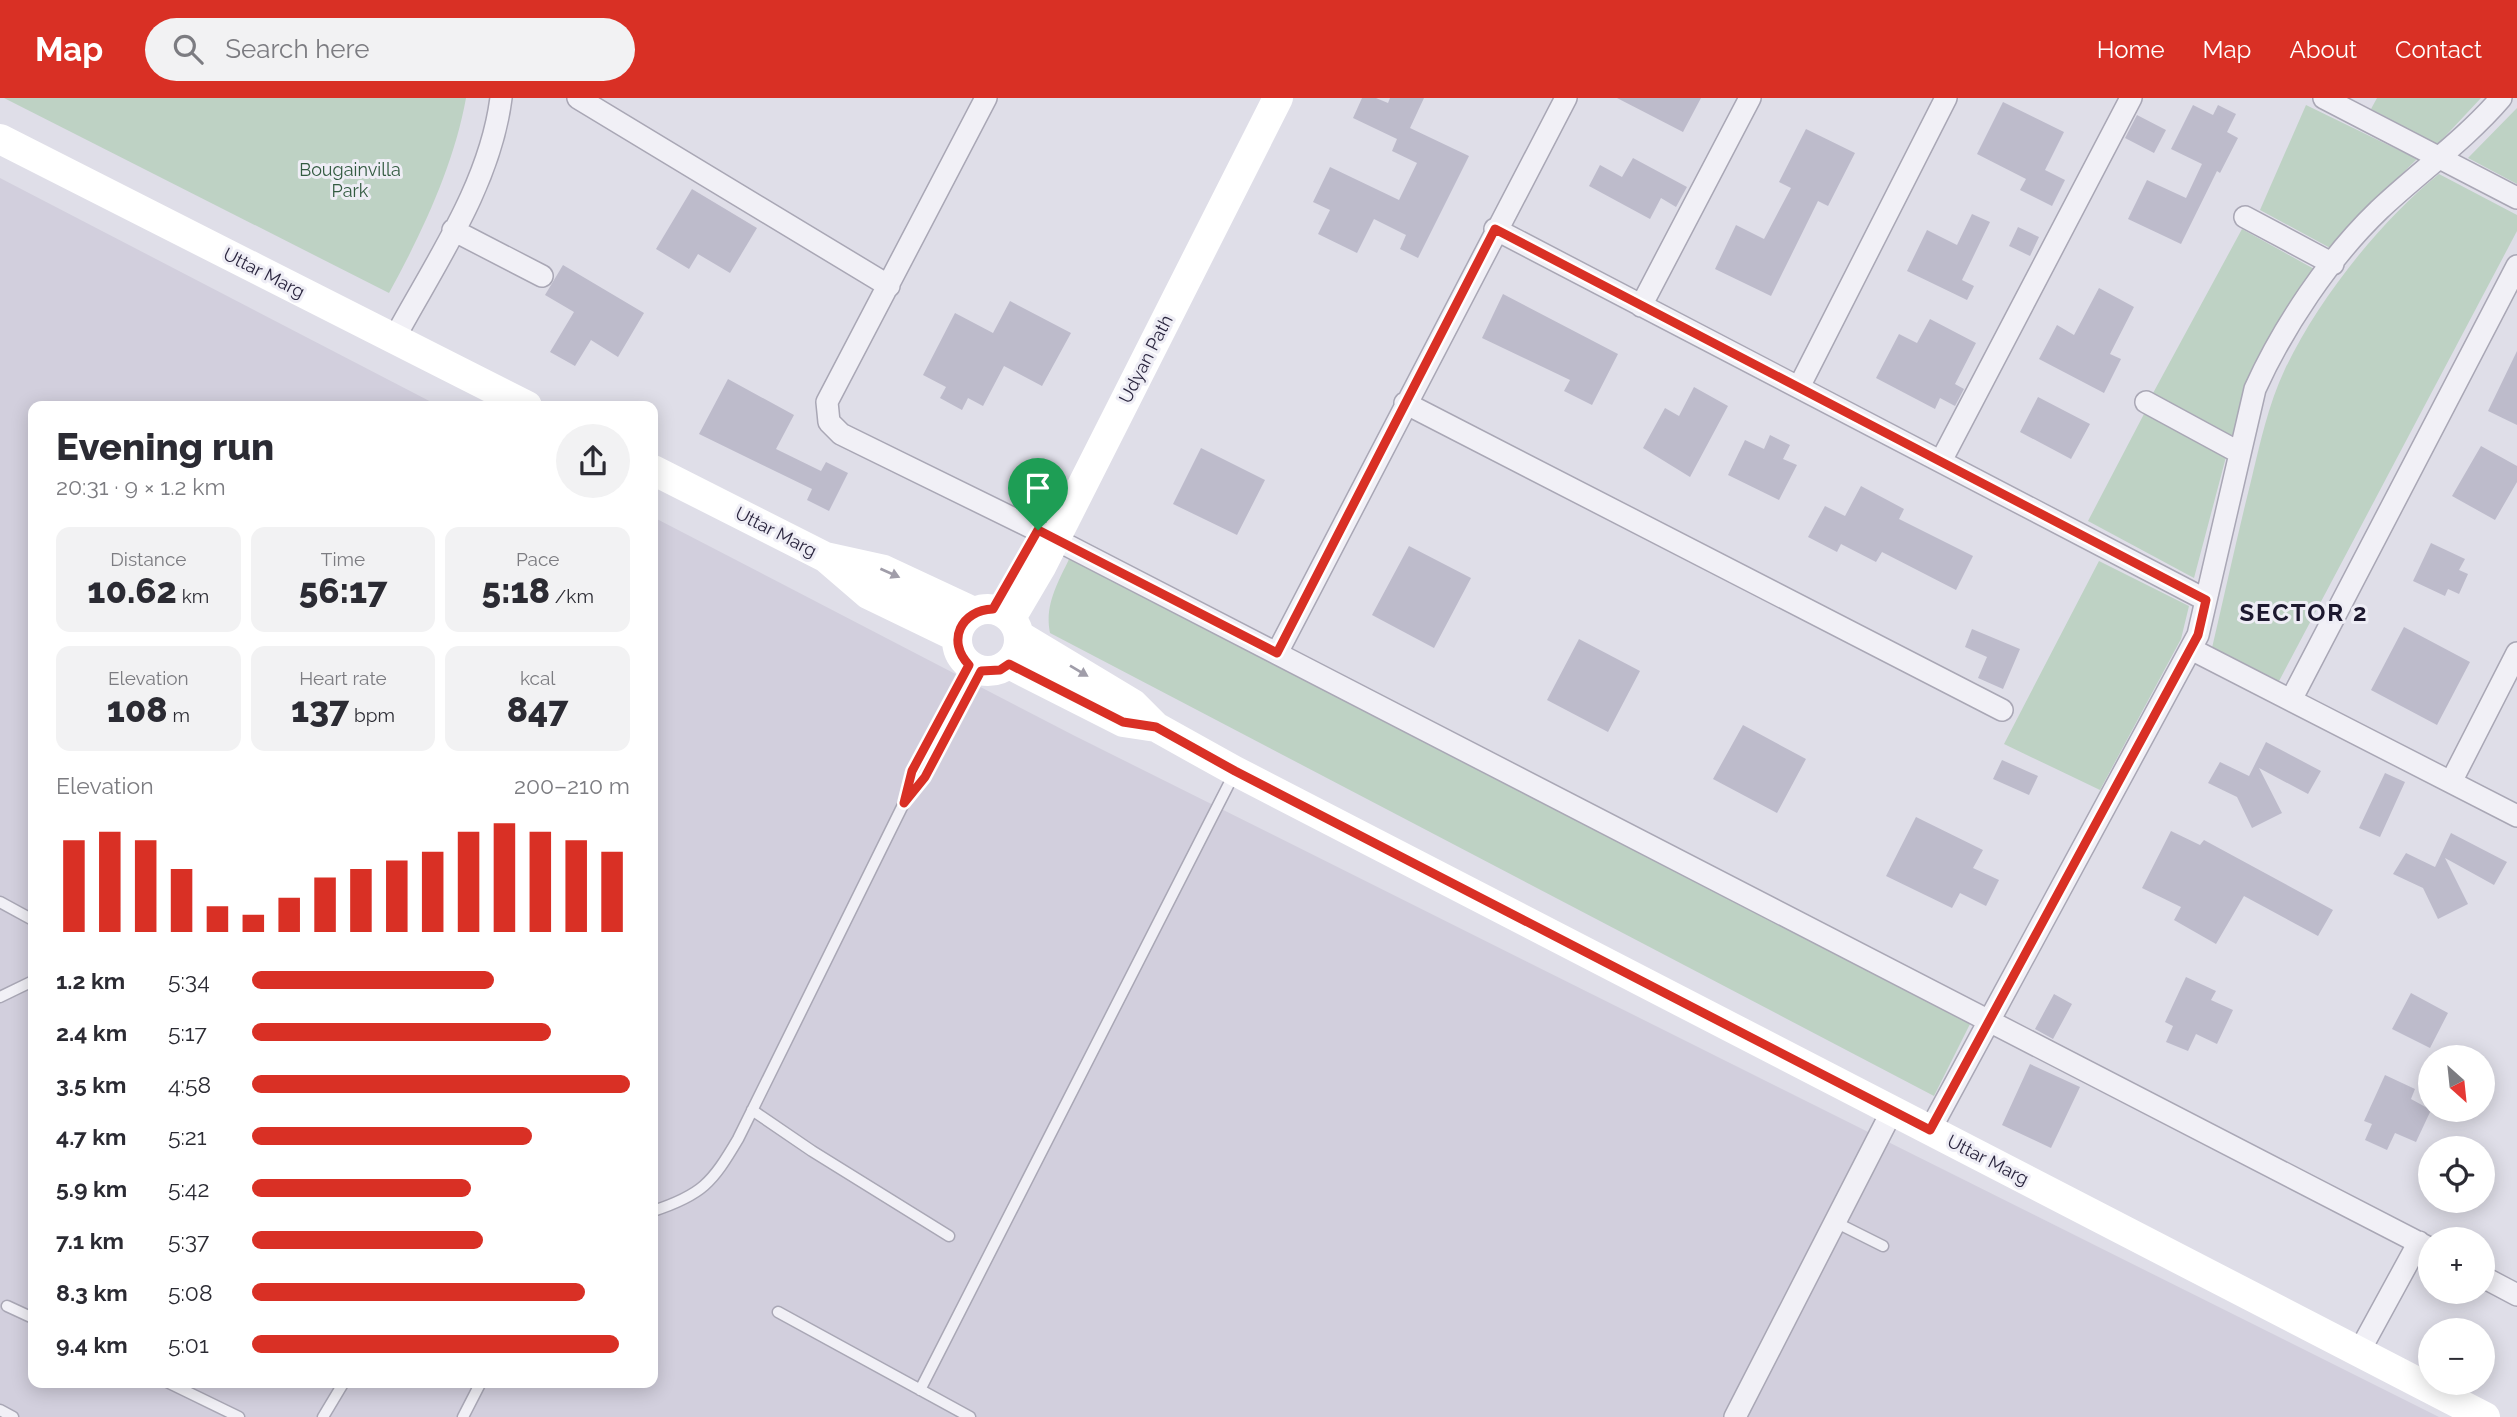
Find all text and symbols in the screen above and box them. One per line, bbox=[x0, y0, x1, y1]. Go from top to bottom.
search box bbox=[145, 18, 635, 81]
text: Map bbox=[35, 30, 103, 69]
icon: search bbox=[169, 30, 207, 68]
text: Search here bbox=[225, 34, 370, 64]
text: Home bbox=[2097, 35, 2165, 64]
text: Map bbox=[2203, 35, 2251, 64]
text: About bbox=[2289, 35, 2357, 64]
text: Contact bbox=[2395, 35, 2482, 64]
park label: Bougainvilla Park bbox=[299, 159, 401, 201]
street label: Uttar Marg bbox=[220, 243, 308, 302]
street label: Udyan Path bbox=[1114, 311, 1177, 406]
text: Evening run bbox=[56, 424, 274, 469]
button: share bbox=[556, 424, 630, 498]
pin bbox=[1008, 458, 1068, 530]
icon: arrive bbox=[1019, 469, 1057, 507]
text: 20:31 · 9 × 1.2 km bbox=[56, 473, 226, 500]
street label: Uttar Marg bbox=[732, 502, 820, 561]
text: Distance bbox=[110, 548, 186, 570]
text: Time bbox=[321, 548, 365, 570]
text: Pace bbox=[516, 548, 559, 570]
one-way arrow bbox=[880, 568, 901, 579]
text: 10.62 bbox=[87, 570, 177, 611]
text: 56:17 bbox=[299, 570, 387, 611]
text: 5:18 bbox=[481, 570, 550, 611]
text: km bbox=[177, 585, 209, 607]
text: /km bbox=[550, 585, 594, 607]
district label: SECTOR 2 bbox=[2239, 598, 2369, 627]
one-way arrow bbox=[1069, 665, 1088, 678]
text: Elevation bbox=[108, 667, 189, 689]
text: Heart rate bbox=[299, 667, 387, 689]
text: kcal bbox=[520, 667, 555, 689]
text: 108 bbox=[107, 689, 168, 730]
text: 137 bbox=[291, 689, 349, 730]
text: 847 bbox=[507, 689, 568, 730]
text: m bbox=[168, 704, 190, 726]
text: bpm bbox=[349, 704, 395, 726]
text: Elevation bbox=[56, 772, 154, 799]
text: 200–210 m bbox=[514, 772, 630, 799]
text: 1.2 km bbox=[56, 967, 125, 994]
text: 5:34 bbox=[168, 967, 210, 994]
text: 2.4 km bbox=[56, 1019, 127, 1046]
text: 5:17 bbox=[168, 1019, 207, 1046]
north arrow bbox=[2418, 1045, 2496, 1122]
map controls bbox=[2418, 1045, 2495, 1395]
text: 3.5 km bbox=[56, 1071, 127, 1098]
text: 4:58 bbox=[168, 1071, 211, 1098]
text: 4.7 km bbox=[56, 1123, 127, 1150]
text: 5:21 bbox=[168, 1123, 207, 1150]
street label: Uttar Marg bbox=[1944, 1130, 2032, 1189]
button: locate bbox=[2418, 1136, 2495, 1213]
text: 5.9 km bbox=[56, 1175, 127, 1202]
text: 5:42 bbox=[168, 1175, 209, 1202]
text: 7.1 km bbox=[56, 1227, 124, 1254]
text: 5:37 bbox=[168, 1227, 209, 1254]
button: + bbox=[2418, 1227, 2495, 1304]
text: 8.3 km bbox=[56, 1279, 128, 1306]
text: 5:08 bbox=[168, 1279, 213, 1306]
button: − bbox=[2418, 1318, 2495, 1395]
text: 9.4 km bbox=[56, 1331, 128, 1358]
text: 5:01 bbox=[168, 1331, 209, 1358]

